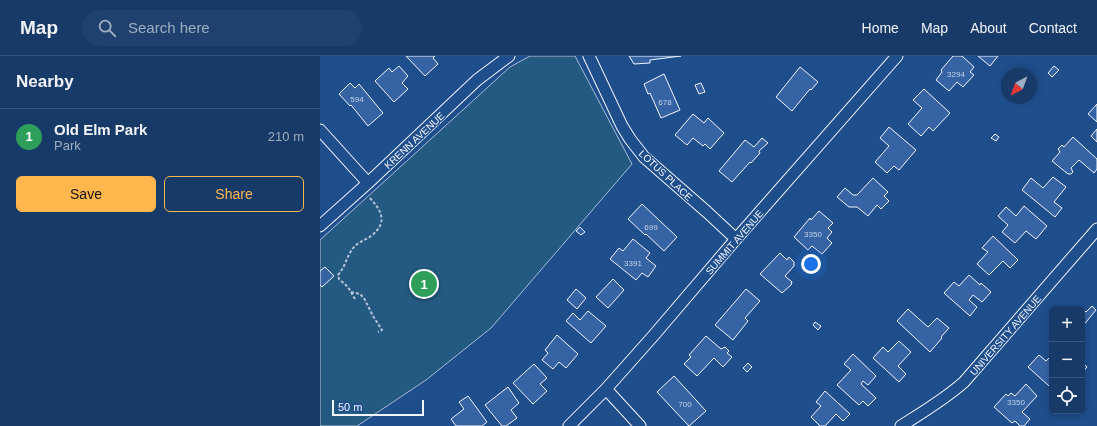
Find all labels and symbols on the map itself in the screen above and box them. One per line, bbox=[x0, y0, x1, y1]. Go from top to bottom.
north arrow bbox=[1001, 68, 1037, 104]
house number: 3294 bbox=[947, 70, 965, 79]
house number: 594 bbox=[350, 95, 364, 104]
house number: 678 bbox=[658, 98, 672, 107]
street label: KRENN AVENUE bbox=[382, 110, 447, 171]
street label: LOTUS PLACE bbox=[637, 148, 695, 203]
street label: SUMMIT AVENUE bbox=[703, 208, 766, 277]
house number: 699 bbox=[644, 223, 658, 232]
house number: 3350 bbox=[804, 230, 822, 239]
your location bbox=[801, 254, 821, 274]
house number: 3391 bbox=[624, 259, 642, 268]
pin: 1 bbox=[411, 269, 437, 299]
street label: UNIVERSITY AVENUE bbox=[968, 293, 1043, 378]
scale bar bbox=[332, 398, 424, 417]
house number: 3350 bbox=[1007, 398, 1025, 407]
house number: 700 bbox=[678, 400, 692, 409]

